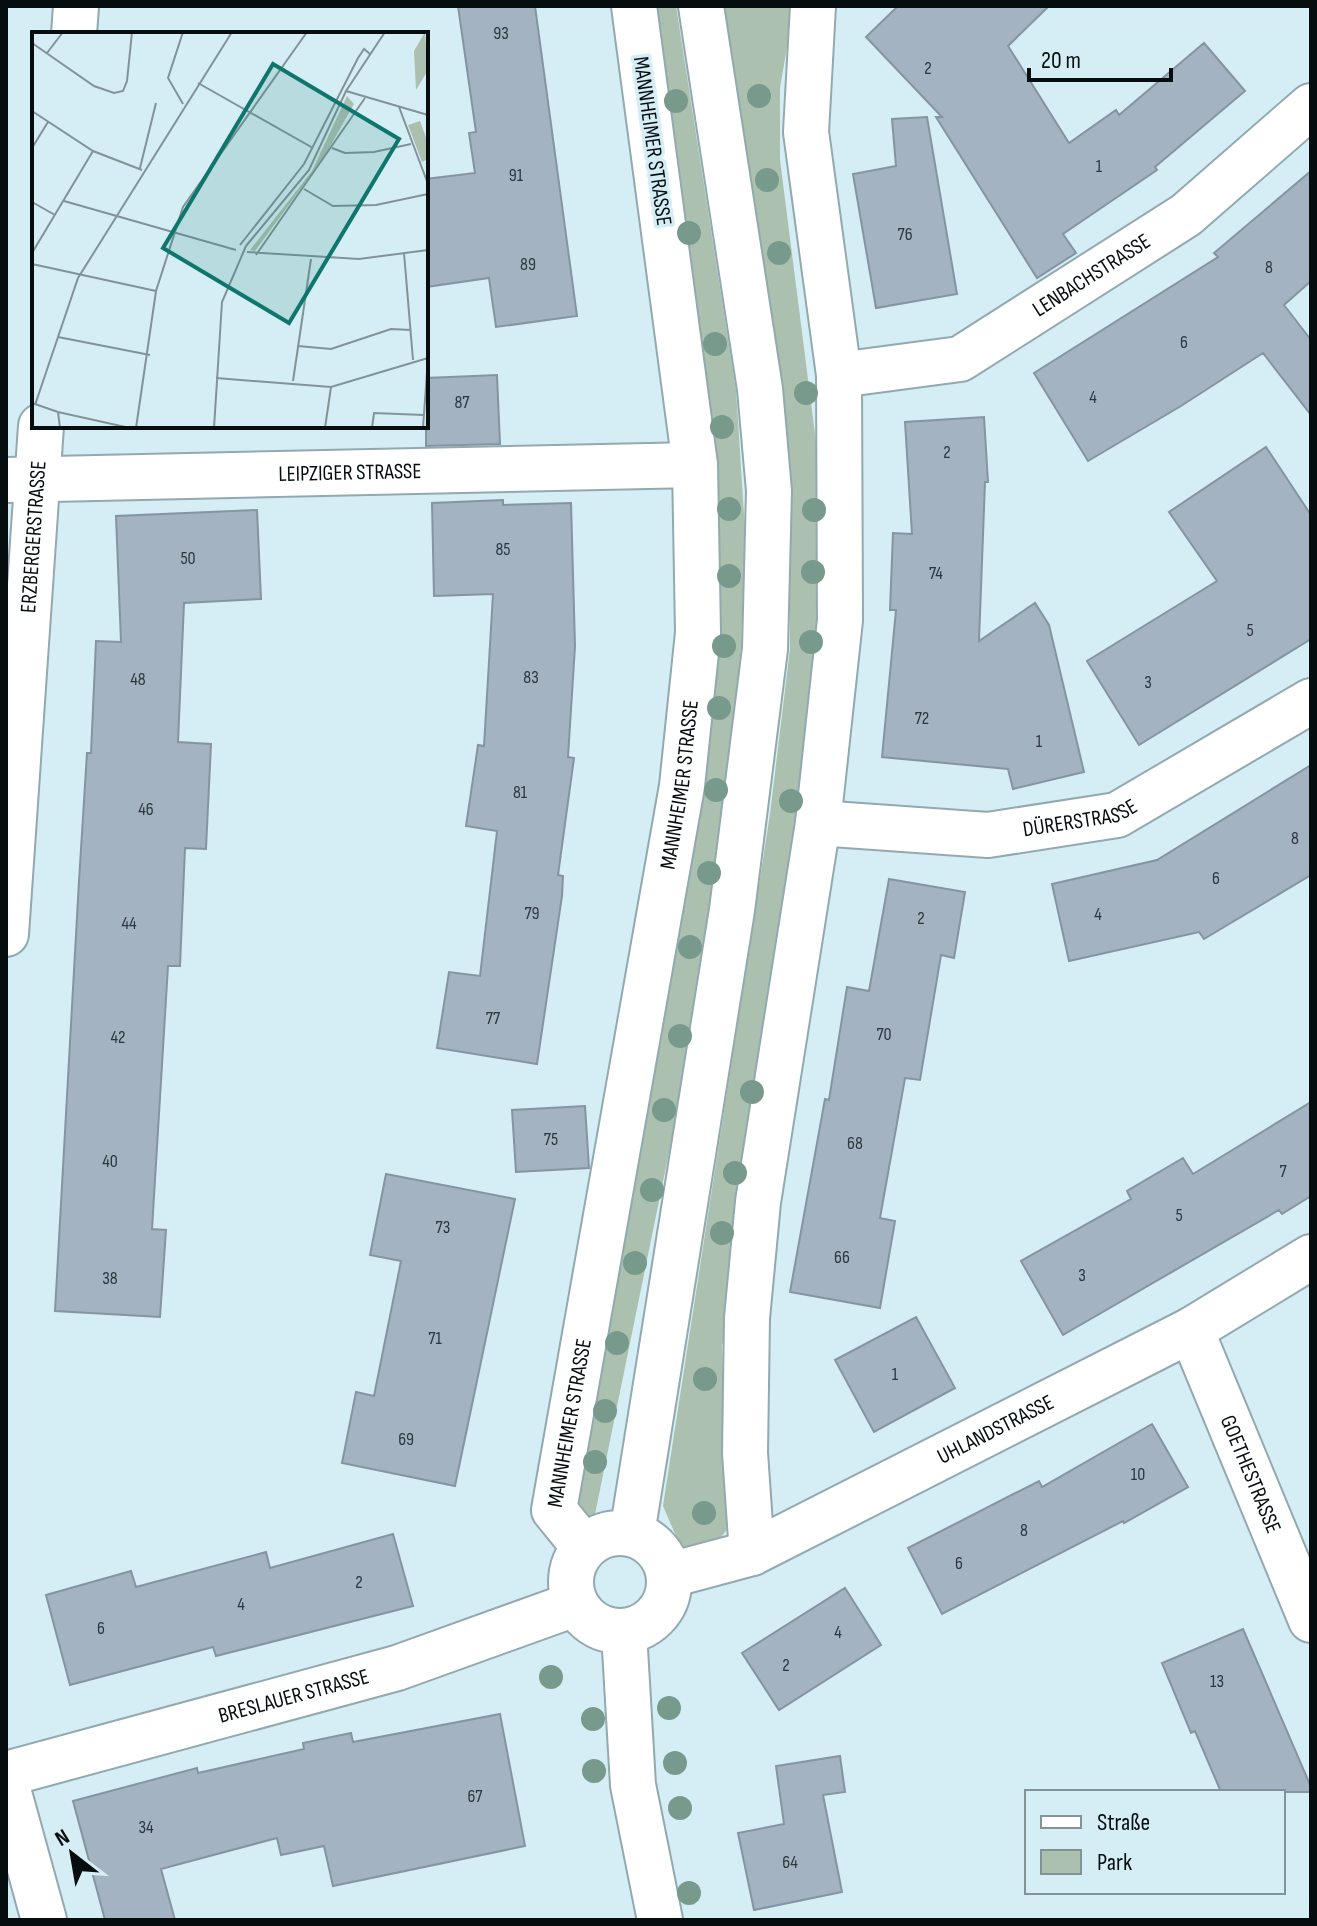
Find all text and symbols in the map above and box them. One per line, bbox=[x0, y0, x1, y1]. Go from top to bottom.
house number: 93 bbox=[493, 23, 509, 44]
inset map bbox=[32, 32, 428, 428]
scale bar bbox=[1029, 32, 1171, 82]
text: 20 m bbox=[1041, 46, 1081, 75]
street label: MANNHEIMER STRASSE bbox=[627, 55, 677, 227]
house number: 2 bbox=[924, 58, 932, 79]
house number: 1 bbox=[1096, 156, 1103, 177]
house number: 91 bbox=[509, 165, 524, 186]
house number: 76 bbox=[897, 224, 913, 245]
street label: LENBACHSTRASSE bbox=[1028, 228, 1155, 323]
house number: 89 bbox=[520, 254, 536, 275]
house number: 8 bbox=[1265, 257, 1273, 278]
house number: 6 bbox=[1180, 332, 1188, 353]
house number: 4 bbox=[1089, 387, 1097, 408]
house number: 87 bbox=[454, 392, 470, 413]
house number: 2 bbox=[943, 442, 951, 463]
street label: LEIPZIGER STRASSE bbox=[278, 457, 422, 488]
street label: ERZBERGERSTRASSE bbox=[15, 460, 52, 614]
house number: 85 bbox=[495, 539, 511, 560]
house number: 50 bbox=[180, 548, 196, 569]
house number: 74 bbox=[929, 563, 943, 584]
house number: 5 bbox=[1246, 620, 1254, 641]
house number: 83 bbox=[523, 667, 539, 688]
house number: 48 bbox=[130, 669, 146, 690]
house number: 3 bbox=[1144, 672, 1152, 693]
street label: MANNHEIMER STRASSE bbox=[654, 699, 704, 871]
house number: 72 bbox=[915, 708, 929, 729]
house number: 1 bbox=[1036, 731, 1043, 752]
house number: 81 bbox=[513, 782, 528, 803]
street label: DÜRERSTRASSE bbox=[1021, 793, 1142, 843]
house number: 46 bbox=[138, 799, 154, 820]
house number: 8 bbox=[1291, 828, 1299, 849]
house number: 6 bbox=[1212, 868, 1220, 889]
house number: 79 bbox=[524, 903, 540, 924]
house number: 4 bbox=[1094, 904, 1102, 925]
house number: 2 bbox=[917, 908, 925, 929]
house number: 44 bbox=[121, 913, 137, 934]
house number: 77 bbox=[486, 1008, 501, 1029]
house number: 70 bbox=[876, 1024, 892, 1045]
house number: 42 bbox=[110, 1027, 126, 1048]
house number: 75 bbox=[544, 1129, 558, 1150]
house number: 68 bbox=[847, 1133, 863, 1154]
house number: 40 bbox=[102, 1151, 118, 1172]
house number: 7 bbox=[1279, 1161, 1287, 1182]
house number: 5 bbox=[1175, 1205, 1183, 1226]
house number: 73 bbox=[436, 1217, 450, 1238]
house number: 66 bbox=[834, 1247, 850, 1268]
house number: 3 bbox=[1078, 1265, 1086, 1286]
house number: 38 bbox=[102, 1268, 118, 1289]
house number: 71 bbox=[428, 1328, 442, 1349]
street label: MANNHEIMER STRASSE bbox=[541, 1337, 598, 1509]
house number: 1 bbox=[892, 1364, 899, 1385]
street label: UHLANDSTRASSE bbox=[933, 1389, 1058, 1470]
street label: GOETHESTRASSE bbox=[1214, 1411, 1287, 1537]
house number: 69 bbox=[398, 1429, 414, 1450]
house number: 10 bbox=[1131, 1464, 1145, 1485]
house number: 8 bbox=[1020, 1520, 1028, 1541]
house number: 6 bbox=[955, 1553, 963, 1574]
house number: 2 bbox=[355, 1572, 363, 1593]
house number: 4 bbox=[237, 1594, 245, 1615]
house number: 6 bbox=[97, 1618, 105, 1639]
house number: 4 bbox=[834, 1622, 842, 1643]
house number: 2 bbox=[782, 1655, 790, 1676]
street label: BRESLAUER STRASSE bbox=[215, 1663, 372, 1729]
house number: 13 bbox=[1210, 1671, 1224, 1692]
house number: 67 bbox=[467, 1786, 483, 1807]
legend bbox=[1025, 1790, 1285, 1894]
text: Straße bbox=[1097, 1808, 1150, 1837]
north arrow bbox=[32, 1814, 112, 1894]
house number: 34 bbox=[138, 1817, 154, 1838]
text: N bbox=[50, 1824, 74, 1853]
text: Park bbox=[1097, 1848, 1132, 1877]
house number: 64 bbox=[782, 1852, 798, 1873]

